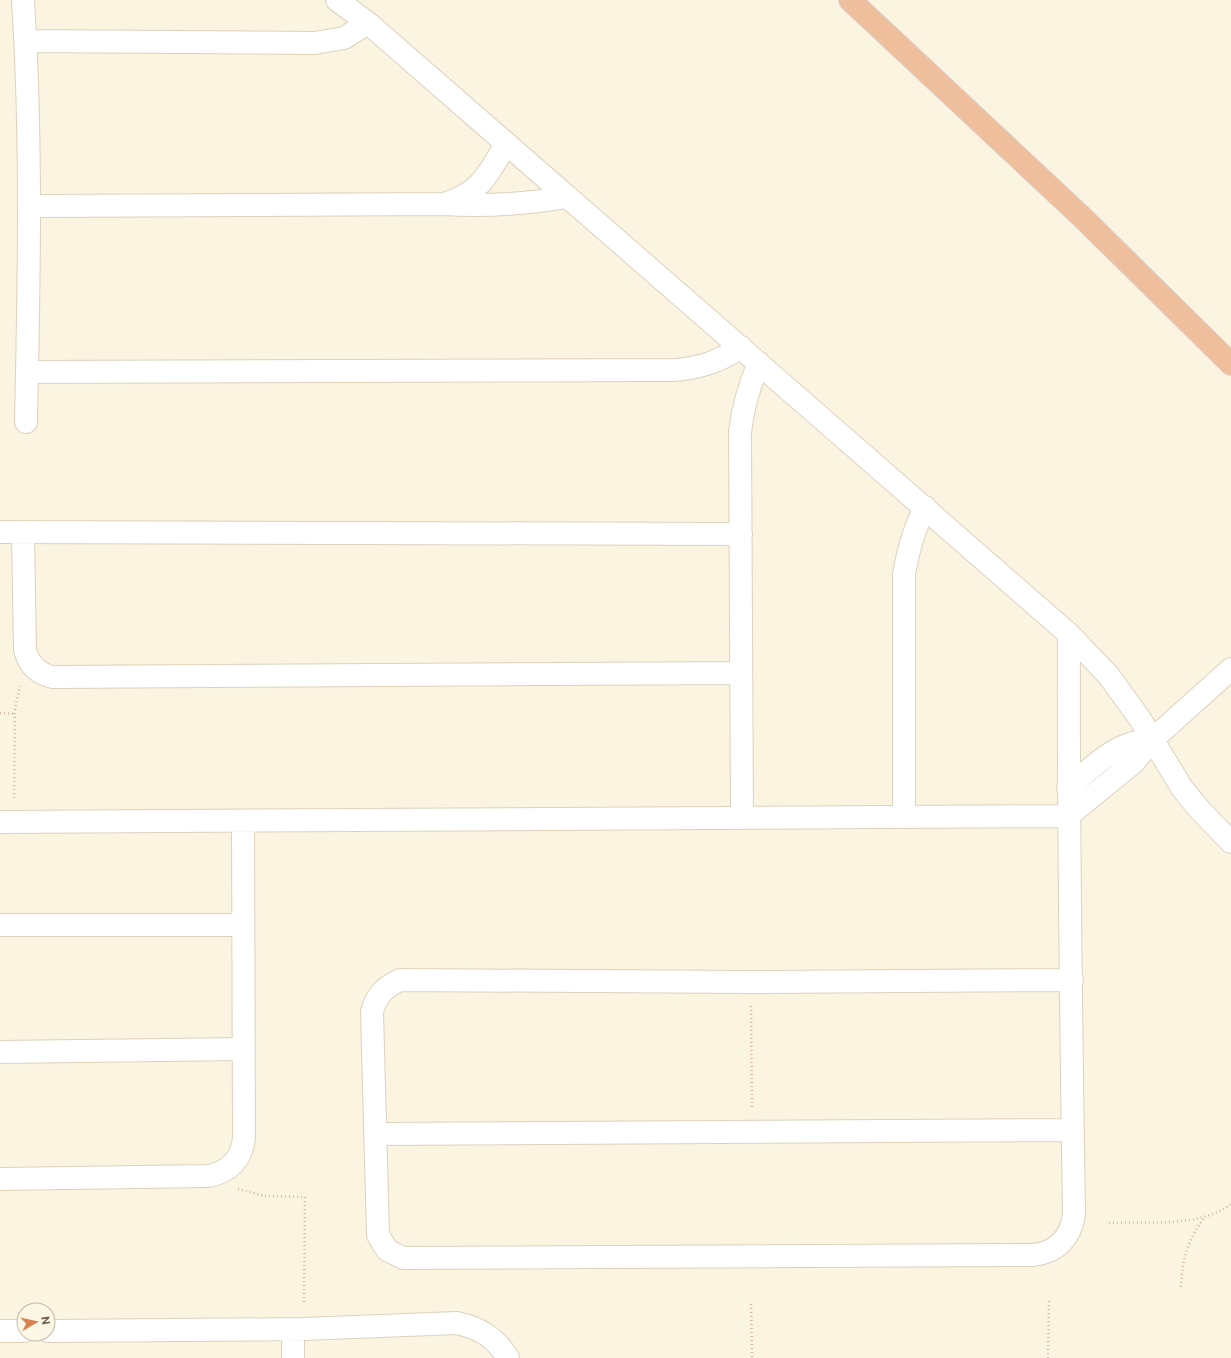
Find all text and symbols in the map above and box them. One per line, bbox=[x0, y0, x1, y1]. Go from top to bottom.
north arrow bbox=[16, 1302, 56, 1342]
text: N bbox=[39, 1315, 53, 1325]

